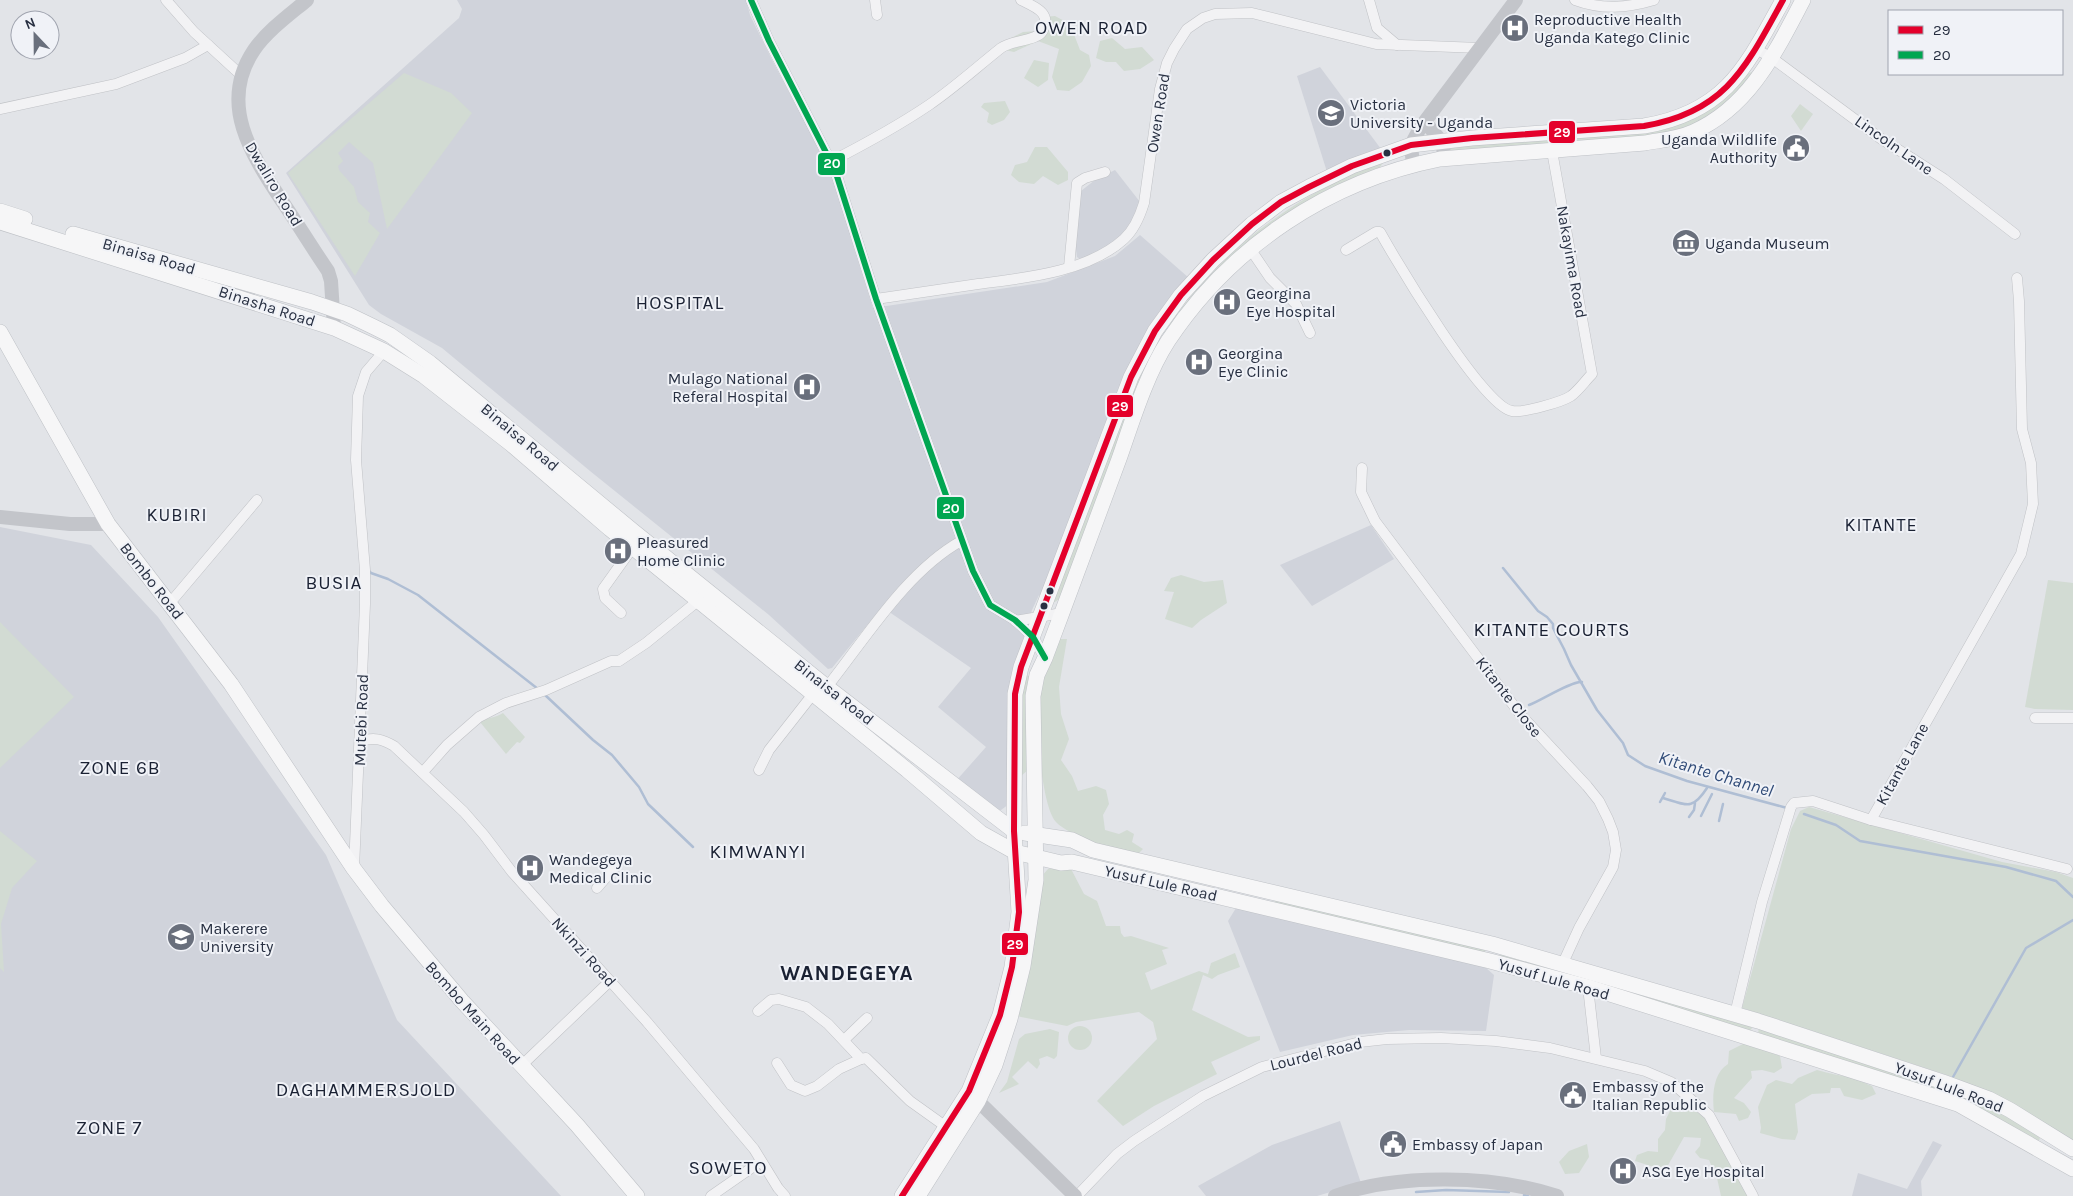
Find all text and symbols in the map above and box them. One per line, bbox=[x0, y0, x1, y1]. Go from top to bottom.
north arrow bbox=[10, 10, 60, 60]
place label: Reproductive Health Uganda Katego Clinic bbox=[1534, 10, 1690, 47]
legend bbox=[1888, 10, 2063, 75]
hospital icon: Reproductive Health Uganda Katego Clinic bbox=[1500, 13, 1530, 43]
text: N bbox=[22, 14, 38, 33]
district label: OWEN ROAD bbox=[1035, 17, 1149, 39]
text: 29 bbox=[1933, 21, 1950, 39]
text: 20 bbox=[1933, 46, 1951, 64]
street label: Owen Road bbox=[1142, 72, 1174, 154]
place label: Victoria University - Uganda bbox=[1350, 95, 1493, 132]
school or university icon: Victoria University - Uganda bbox=[1316, 98, 1346, 128]
street label: Lincoln Lane bbox=[1851, 111, 1937, 179]
line badge: 29 bbox=[1548, 120, 1576, 144]
text: 29 bbox=[1553, 124, 1571, 141]
place label: Uganda Wildlife Authority bbox=[1661, 130, 1778, 167]
public building icon: Uganda Wildlife Authority bbox=[1781, 133, 1811, 163]
street label: Dwaliro Road bbox=[241, 138, 307, 230]
unlabelled marker bbox=[1382, 148, 1392, 158]
line badge: 20 bbox=[817, 152, 846, 176]
text: 20 bbox=[823, 155, 841, 172]
street label: Nakayima Road bbox=[1553, 204, 1591, 320]
museum icon: Uganda Museum bbox=[1671, 228, 1701, 258]
street label: Binaisa Road bbox=[100, 234, 198, 278]
place label: Uganda Museum bbox=[1705, 234, 1830, 253]
street label: Binasha Road bbox=[216, 281, 318, 331]
place label: Georgina Eye Hospital bbox=[1246, 284, 1336, 321]
hospital icon: Georgina Eye Hospital bbox=[1212, 287, 1242, 317]
district label: HOSPITAL bbox=[636, 292, 724, 314]
place label: Georgina Eye Clinic bbox=[1218, 344, 1288, 381]
hospital icon: Georgina Eye Clinic bbox=[1184, 347, 1214, 377]
place label: Mulago National Referal Hospital bbox=[668, 369, 788, 406]
hospital icon: Mulago National Referal Hospital bbox=[792, 372, 822, 402]
line badge: 29 bbox=[1106, 394, 1134, 418]
text: 29 bbox=[1111, 398, 1129, 415]
street label: Binaisa Road bbox=[477, 399, 563, 475]
line badge: 20 bbox=[936, 496, 965, 520]
text: 20 bbox=[942, 500, 960, 517]
district label: KUBIRI bbox=[147, 504, 207, 526]
district label: KITANTE bbox=[1844, 514, 1918, 536]
place label: Pleasured Home Clinic bbox=[637, 533, 725, 570]
hospital icon: Pleasured Home Clinic bbox=[603, 536, 633, 566]
street label: Bombo Road bbox=[116, 539, 188, 623]
district label: BUSIA bbox=[306, 572, 362, 594]
unlabelled marker bbox=[1045, 586, 1055, 596]
unlabelled marker bbox=[1039, 601, 1049, 611]
district label: KITANTE COURTS bbox=[1473, 619, 1631, 641]
street label: Kitante Close bbox=[1472, 653, 1546, 741]
street label: Binaisa Road bbox=[790, 655, 878, 729]
street label: Mutebi Road bbox=[350, 674, 372, 766]
street label: Kitante Lane bbox=[1872, 720, 1932, 808]
water label: Kitante Channel bbox=[1656, 746, 1777, 802]
district label: ZONE 6B bbox=[79, 757, 161, 779]
district label: KIMWANYI bbox=[710, 841, 807, 863]
place label: Wandegeya Medical Clinic bbox=[549, 850, 652, 887]
hospital icon: Wandegeya Medical Clinic bbox=[515, 853, 545, 883]
street label: Yusuf Lule Road bbox=[1103, 861, 1219, 905]
street label: Nkinzi Road bbox=[548, 913, 620, 991]
place label: Makerere University bbox=[200, 919, 274, 956]
school or university icon: Makerere University bbox=[166, 922, 196, 952]
line badge: 29 bbox=[1001, 932, 1029, 956]
text: 29 bbox=[1006, 936, 1024, 953]
street label: Yusuf Lule Road bbox=[1496, 954, 1612, 1004]
street label: Bombo Main Road bbox=[421, 957, 525, 1069]
district label: WANDEGEYA bbox=[780, 961, 914, 985]
street label: Lourdel Road bbox=[1268, 1033, 1364, 1075]
street label: Yusuf Lule Road bbox=[1892, 1057, 2006, 1117]
place label: Embassy of the Italian Republic bbox=[1592, 1077, 1707, 1114]
district label: DAGHAMMERSJOLD bbox=[276, 1079, 456, 1101]
public building icon: Embassy of the Italian Republic bbox=[1558, 1080, 1588, 1110]
district label: ZONE 7 bbox=[76, 1117, 142, 1139]
public building icon: Embassy of Japan bbox=[1378, 1129, 1408, 1159]
place label: Embassy of Japan bbox=[1412, 1135, 1543, 1154]
hospital icon: ASG Eye Hospital bbox=[1608, 1156, 1638, 1186]
district label: SOWETO bbox=[688, 1157, 768, 1179]
place label: ASG Eye Hospital bbox=[1642, 1162, 1765, 1181]

